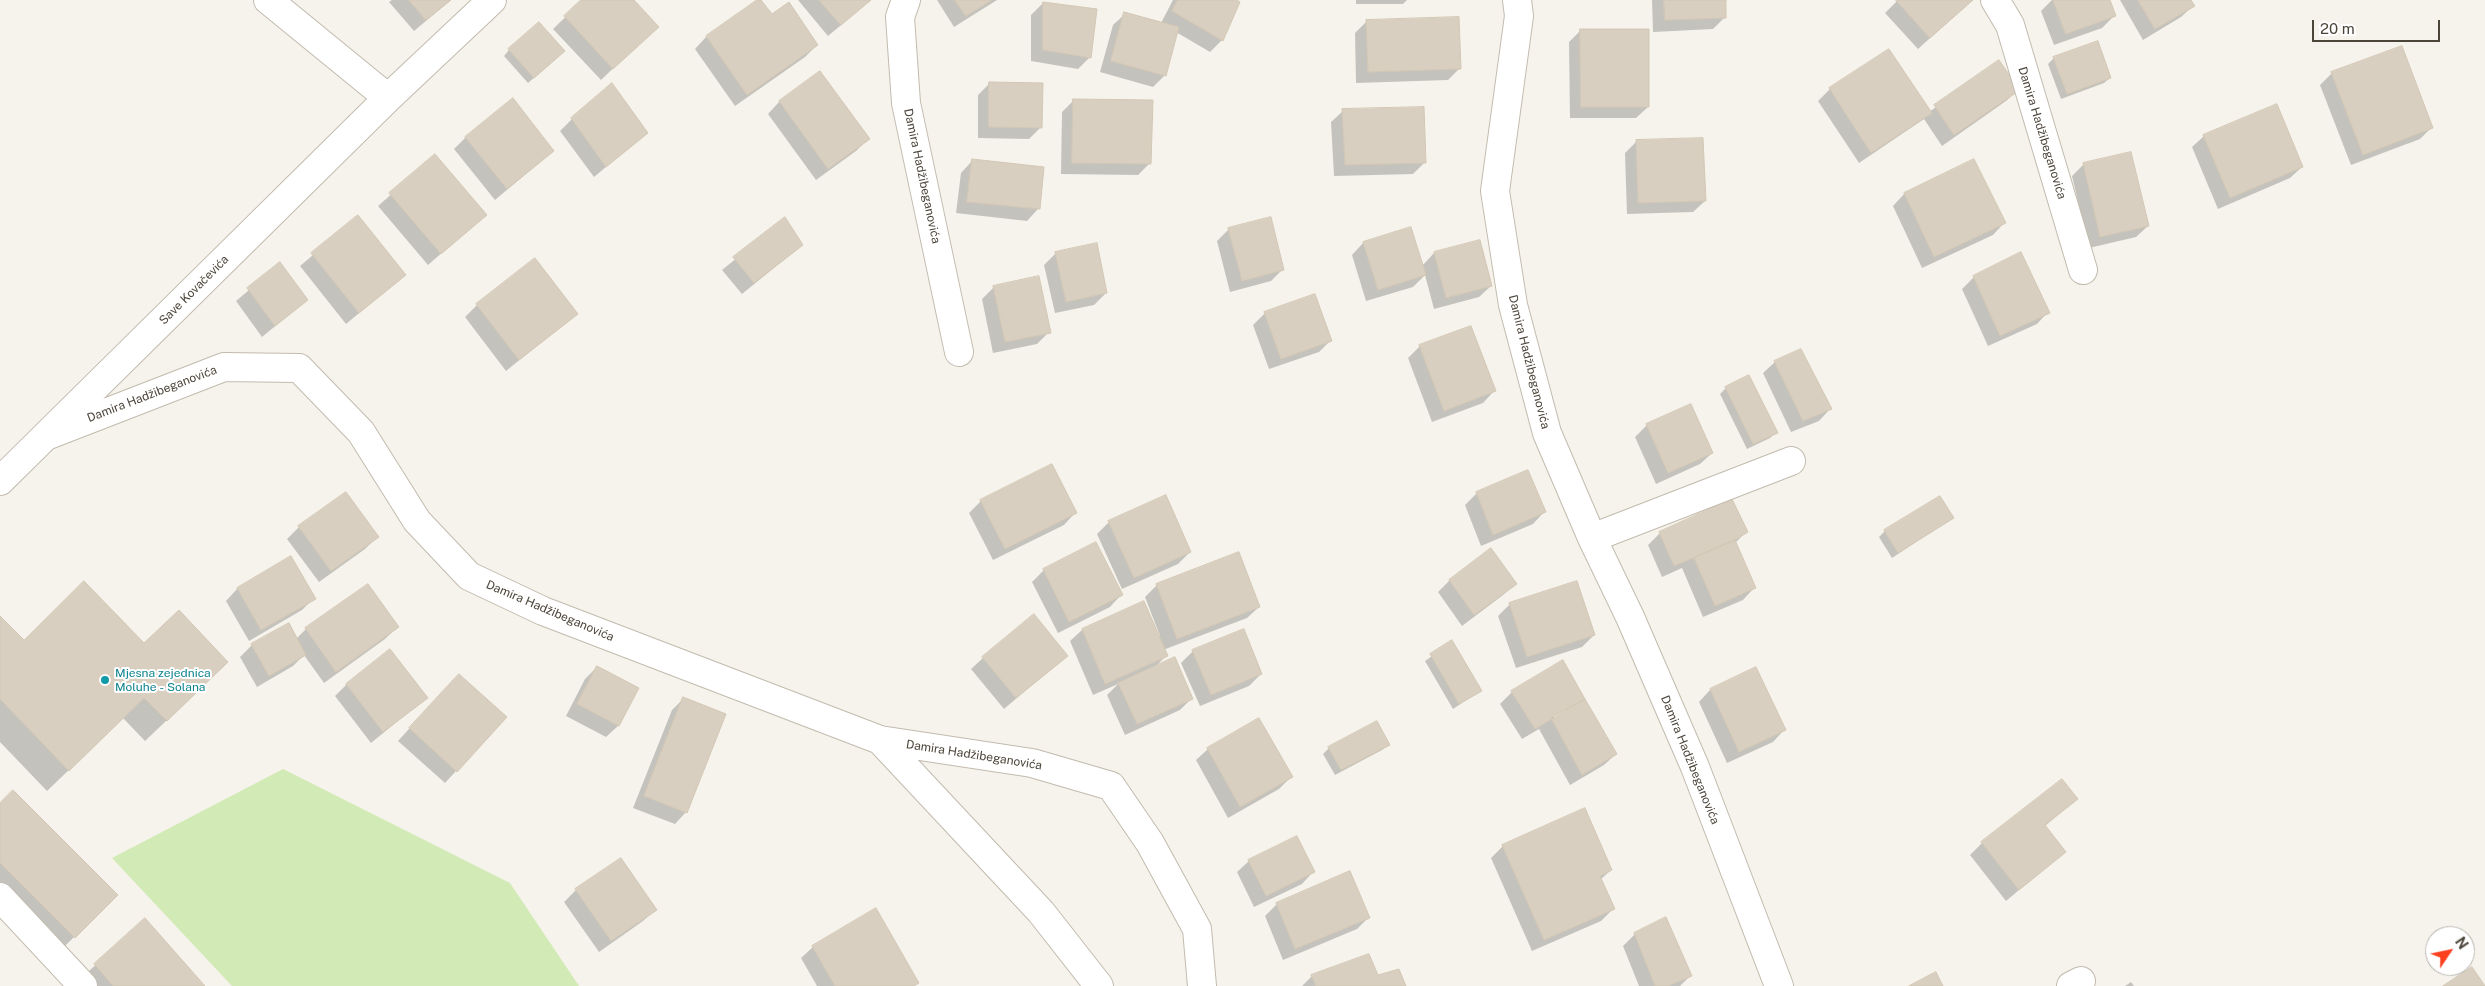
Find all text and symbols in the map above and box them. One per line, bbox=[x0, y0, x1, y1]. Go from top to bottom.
scale bar bbox=[2315, 10, 2442, 42]
text: 20 m bbox=[2320, 20, 2355, 37]
street label: Damira Hadžibeganovića bbox=[2015, 65, 2069, 201]
street label: Damira Hadžibeganovića bbox=[901, 107, 943, 245]
street label: Save Kovačevića bbox=[156, 252, 232, 328]
street label: Damira Hadžibeganovića bbox=[1505, 293, 1553, 431]
street label: Damira Hadžibeganovića bbox=[85, 363, 219, 425]
street label: Damira Hadžibeganovića bbox=[484, 577, 616, 645]
place label: Mjesna zejednica Moluhe - Solana bbox=[115, 666, 211, 694]
marker: Mjesna zejednica Moluhe - Solana bbox=[99, 674, 111, 686]
street label: Damira Hadžibeganovića bbox=[1658, 693, 1722, 827]
street label: Damira Hadžibeganovića bbox=[905, 737, 1043, 773]
north arrow bbox=[2425, 926, 2475, 976]
text: N bbox=[2452, 934, 2471, 952]

